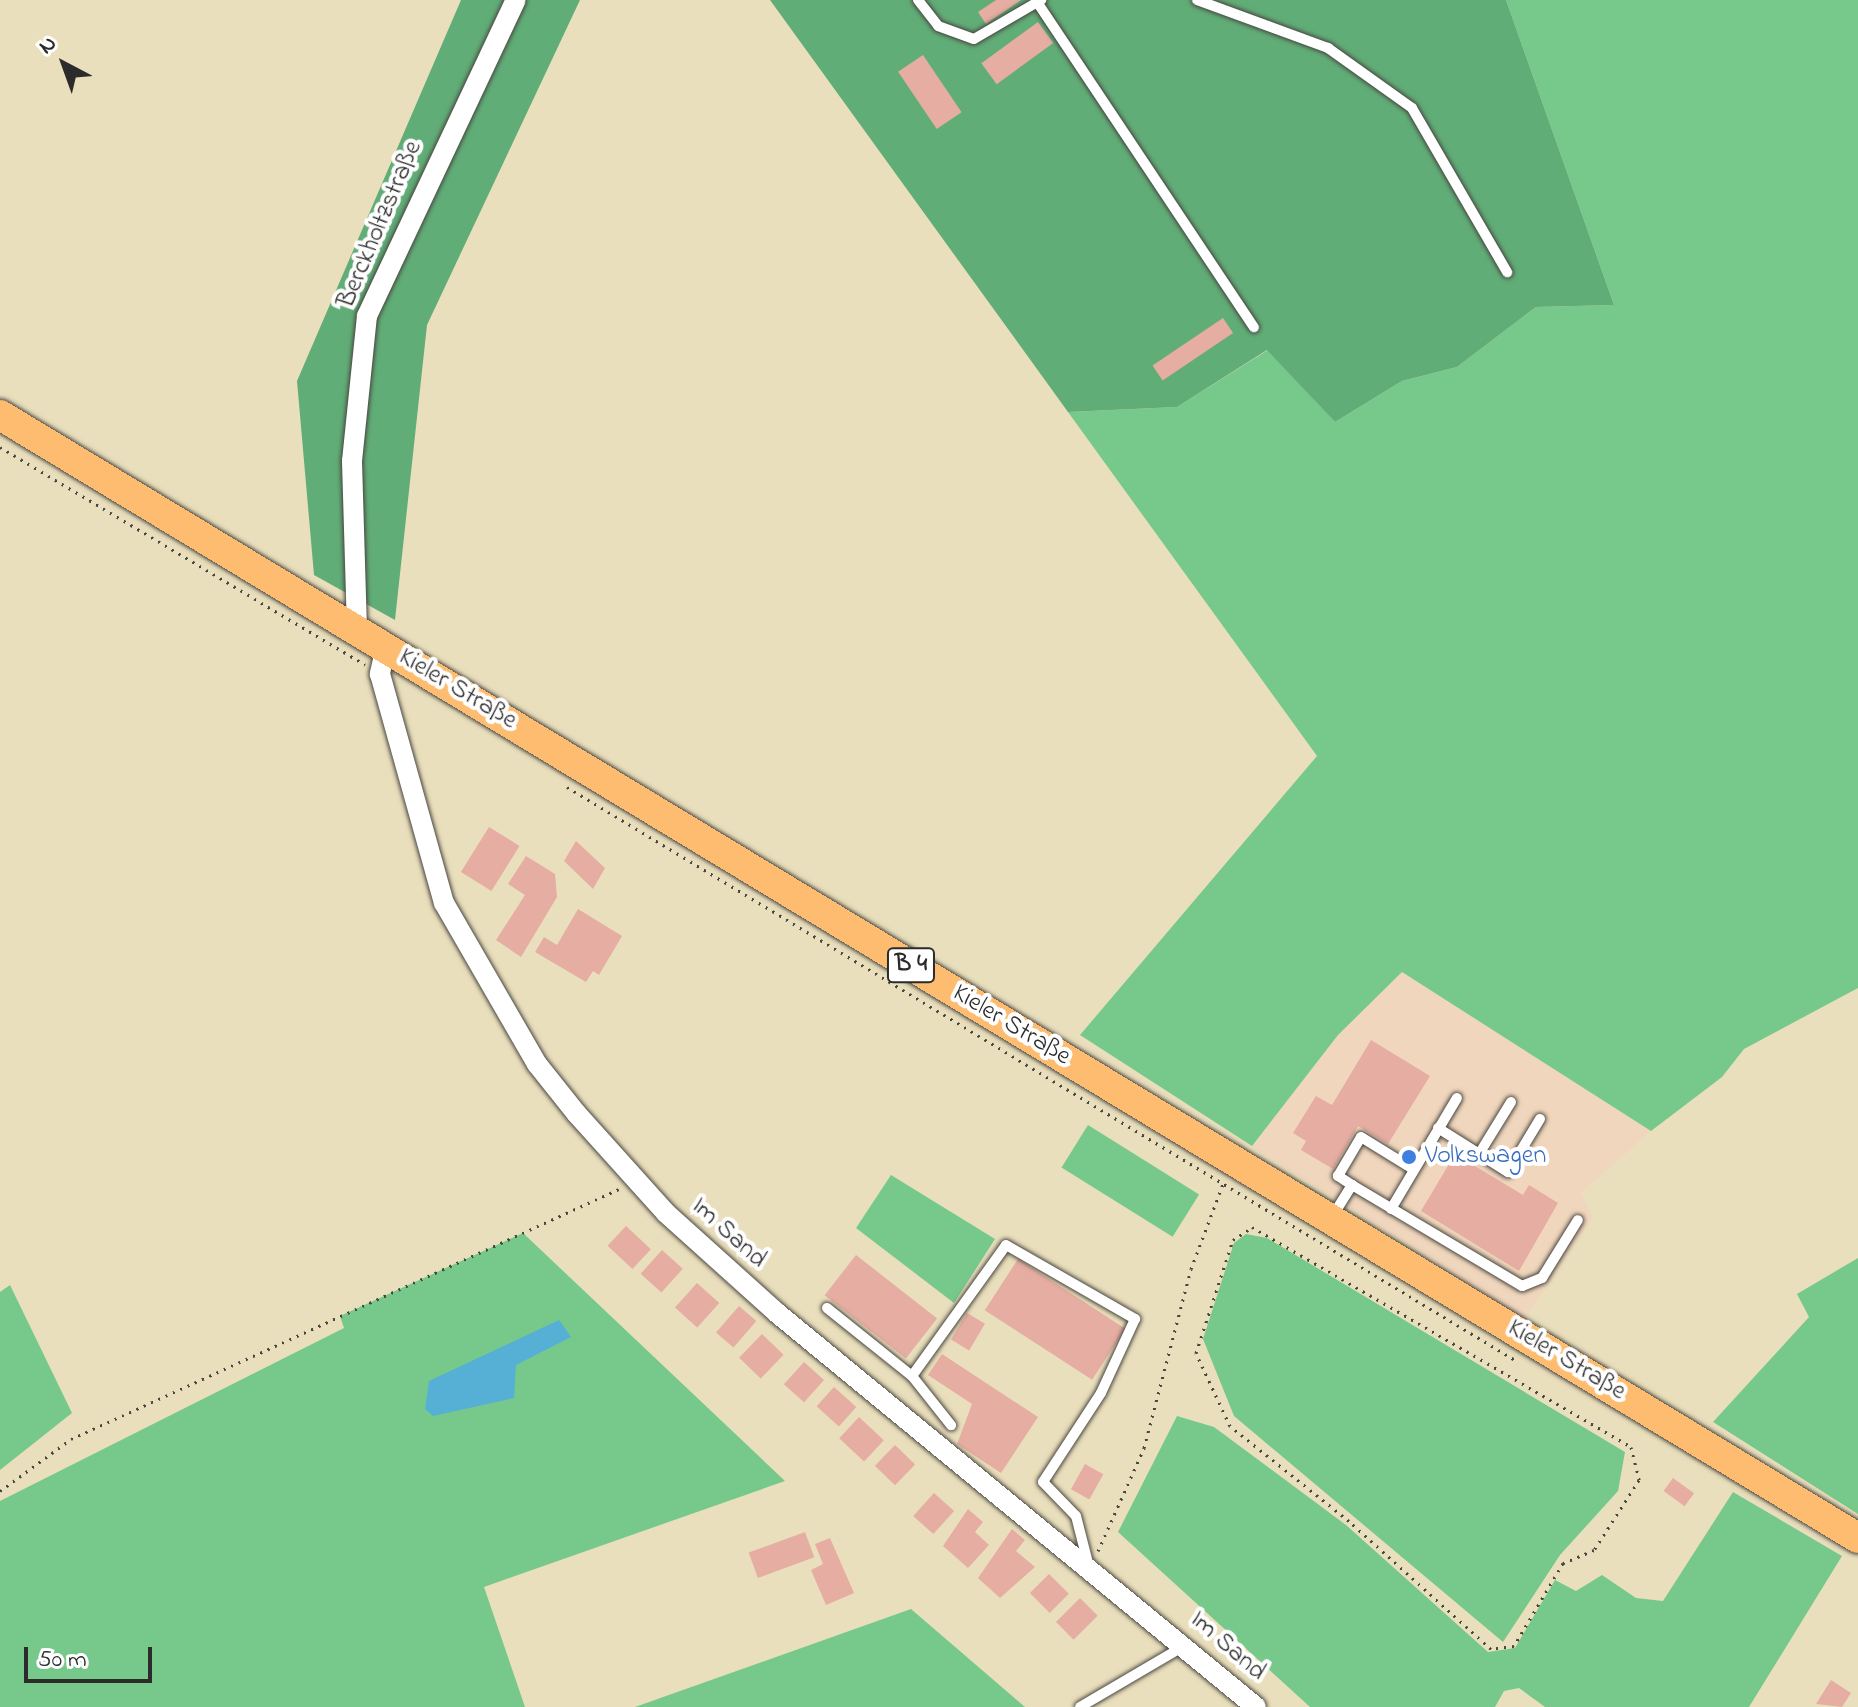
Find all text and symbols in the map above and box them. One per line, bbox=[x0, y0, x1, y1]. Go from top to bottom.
north arrow bbox=[24, 24, 104, 104]
text: N bbox=[32, 29, 64, 63]
street label: Berckholtzstraße bbox=[332, 137, 430, 313]
street label: Kieler Straße bbox=[392, 643, 522, 737]
road number: B 4 bbox=[885, 945, 937, 985]
street label: Kieler Straße bbox=[946, 979, 1076, 1073]
place label: Volkswagen bbox=[1425, 1141, 1546, 1173]
marker: Volkswagen bbox=[1400, 1148, 1418, 1166]
street label: Im Sand bbox=[684, 1192, 772, 1276]
street label: Kieler Straße bbox=[1501, 1314, 1631, 1408]
street label: Im Sand bbox=[1182, 1605, 1272, 1689]
scale bar bbox=[28, 1631, 156, 1681]
text: 50 m bbox=[38, 1643, 87, 1678]

